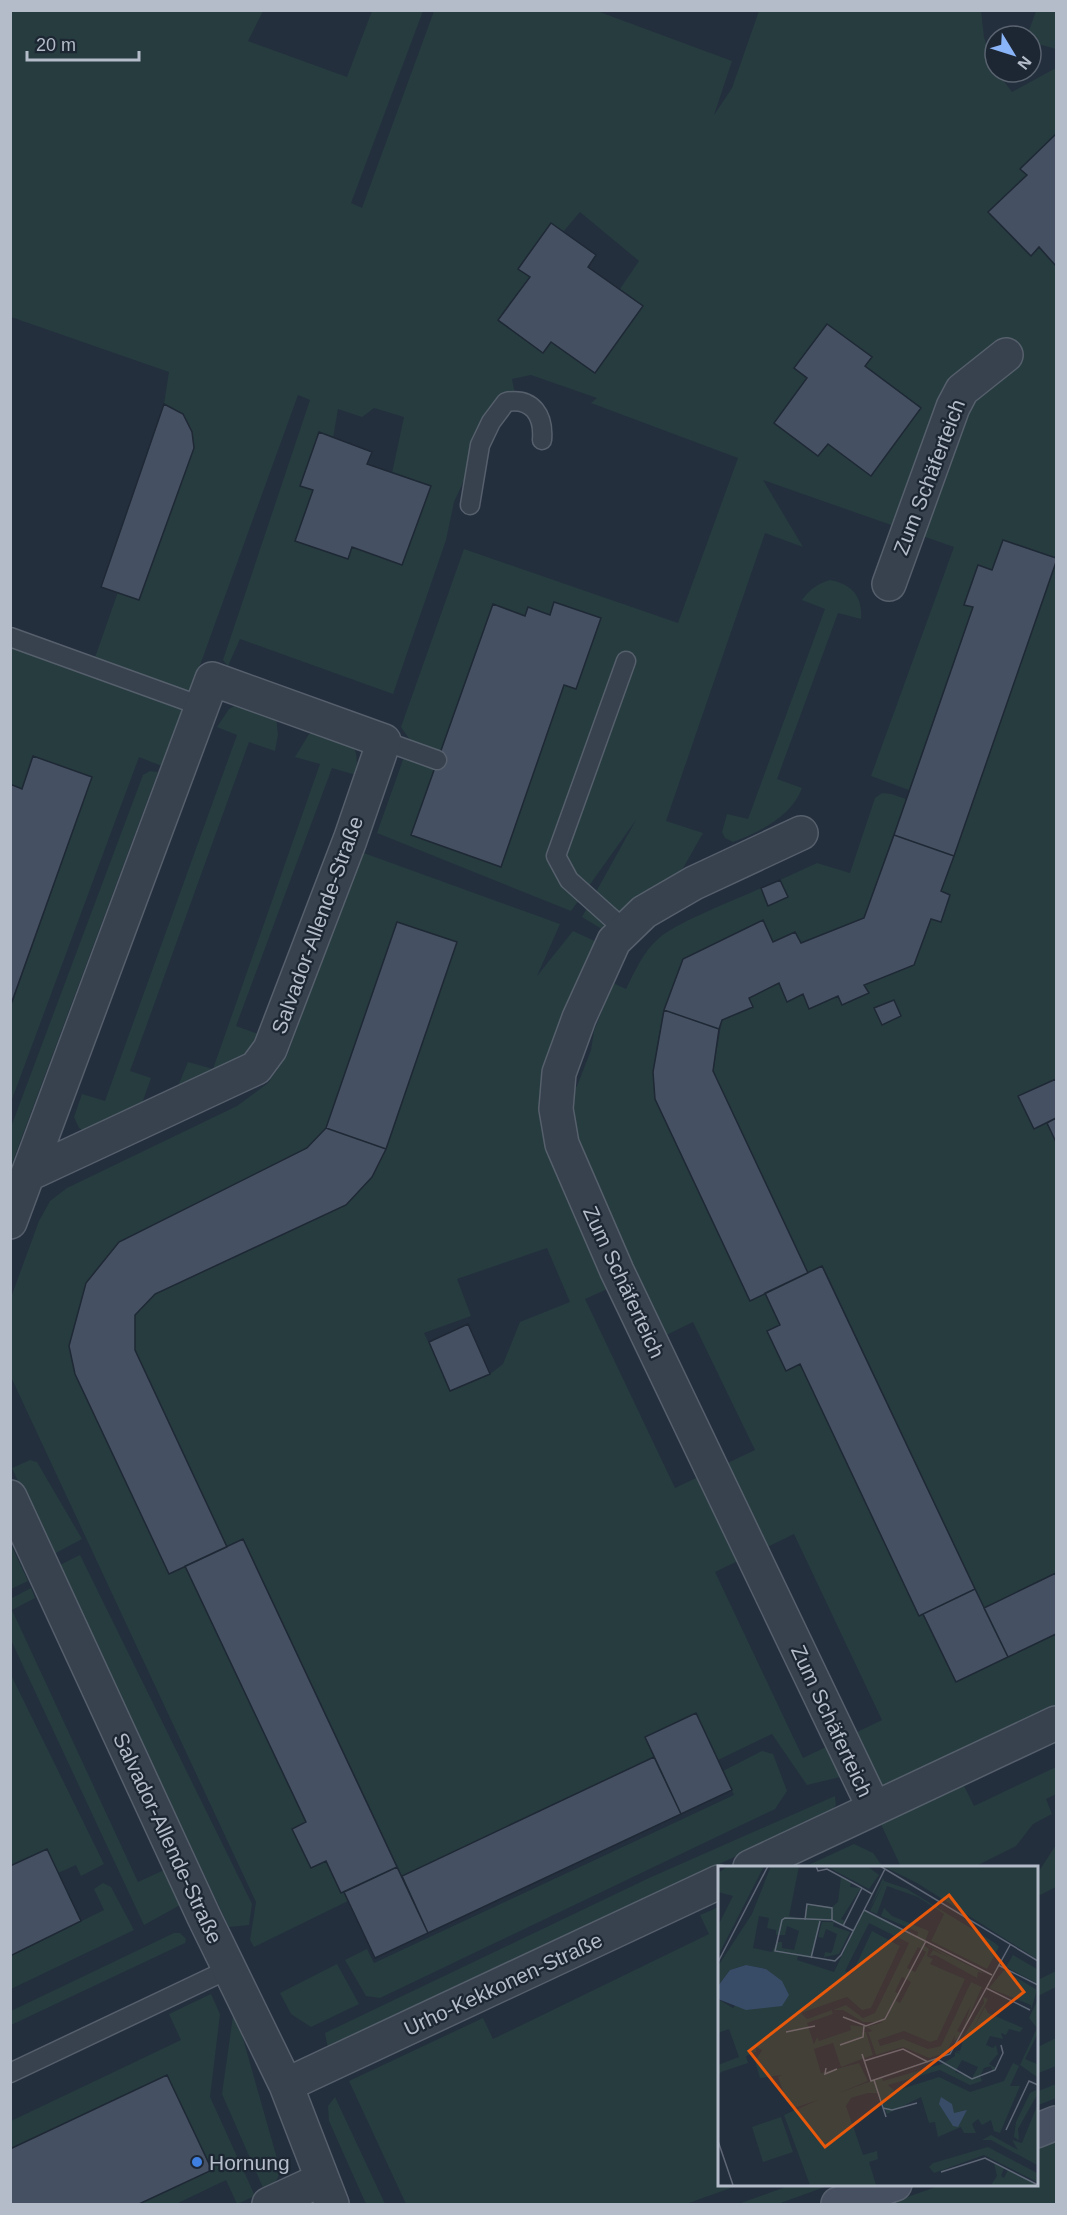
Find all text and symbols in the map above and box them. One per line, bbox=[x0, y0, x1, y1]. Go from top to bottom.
scale bar bbox=[27, 24, 140, 62]
north arrow bbox=[983, 24, 1043, 84]
text: 20 m bbox=[36, 35, 76, 55]
text: N bbox=[1014, 53, 1035, 73]
street label: Zum Schäferteich bbox=[889, 396, 969, 558]
street label: Salvador-Allende-Straße bbox=[267, 813, 367, 1037]
street label: Zum Schäferteich bbox=[579, 1203, 669, 1361]
street label: Zum Schäferteich bbox=[787, 1642, 877, 1800]
street label: Salvador-Allende-Straße bbox=[109, 1729, 227, 1947]
inset map bbox=[718, 1866, 1037, 2185]
street label: Urho-Kekkonen-Straße bbox=[400, 1928, 606, 2040]
place label: Hornung bbox=[209, 2151, 290, 2174]
marker: Hornung bbox=[190, 2155, 204, 2169]

